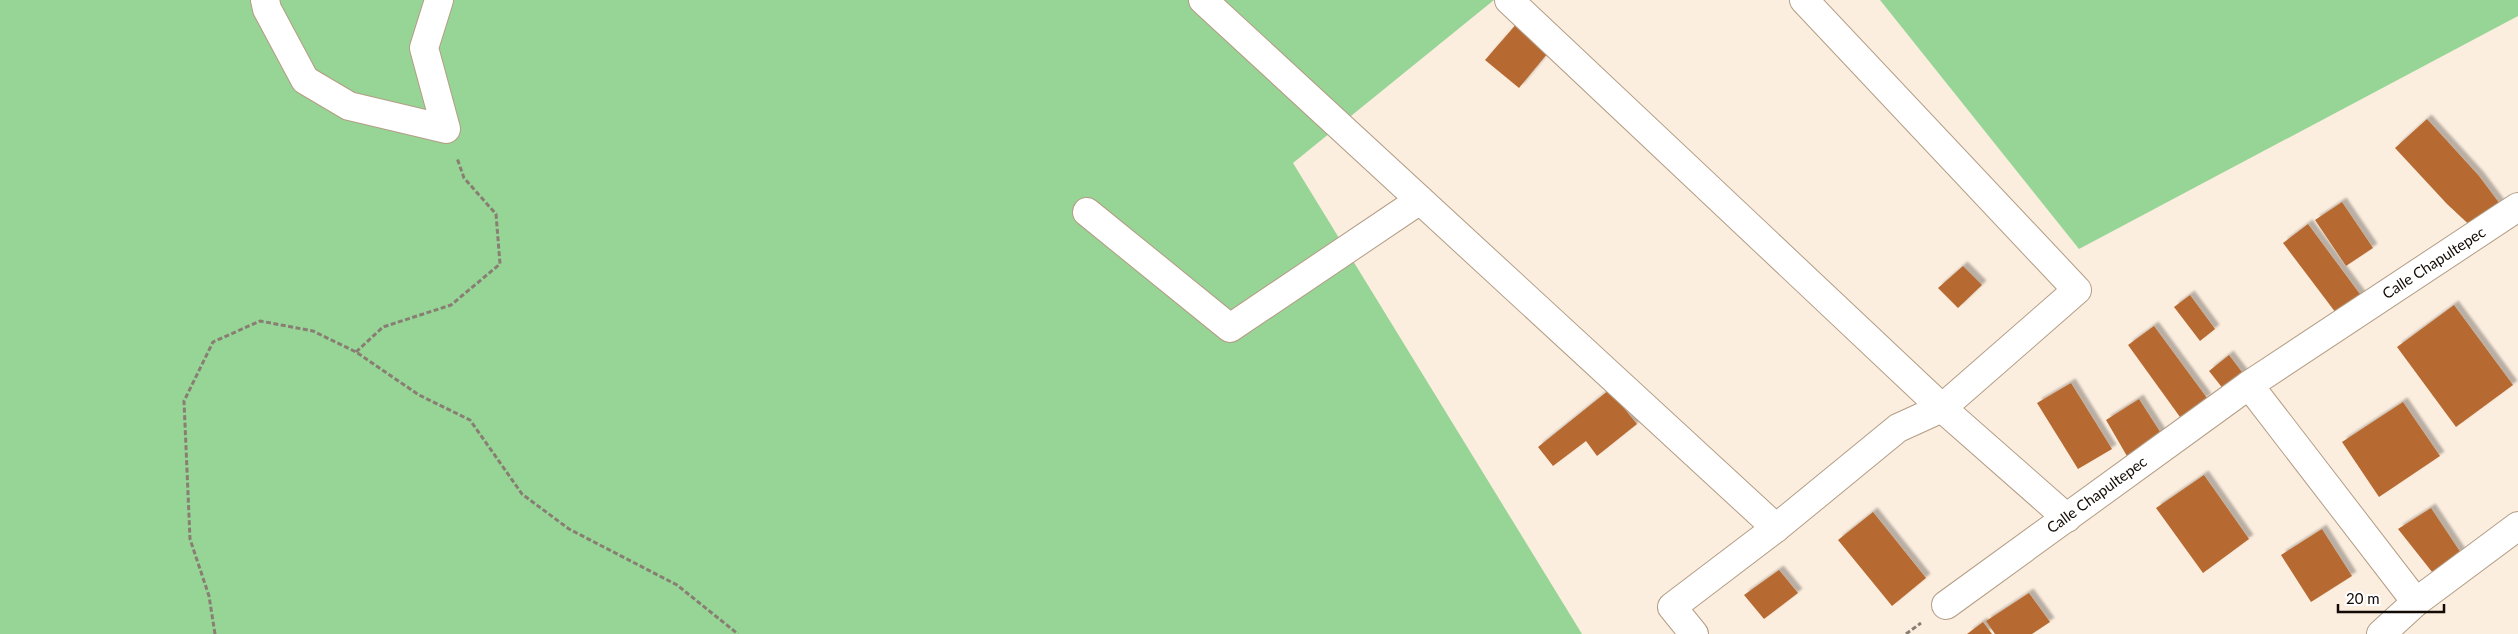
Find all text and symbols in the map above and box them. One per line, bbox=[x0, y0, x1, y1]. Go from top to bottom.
street label: Calle Chapultepec bbox=[2379, 222, 2488, 302]
street label: Calle Chapultepec bbox=[2043, 452, 2150, 537]
scale bar bbox=[2338, 582, 2444, 614]
text: 20 m bbox=[2346, 589, 2380, 607]

